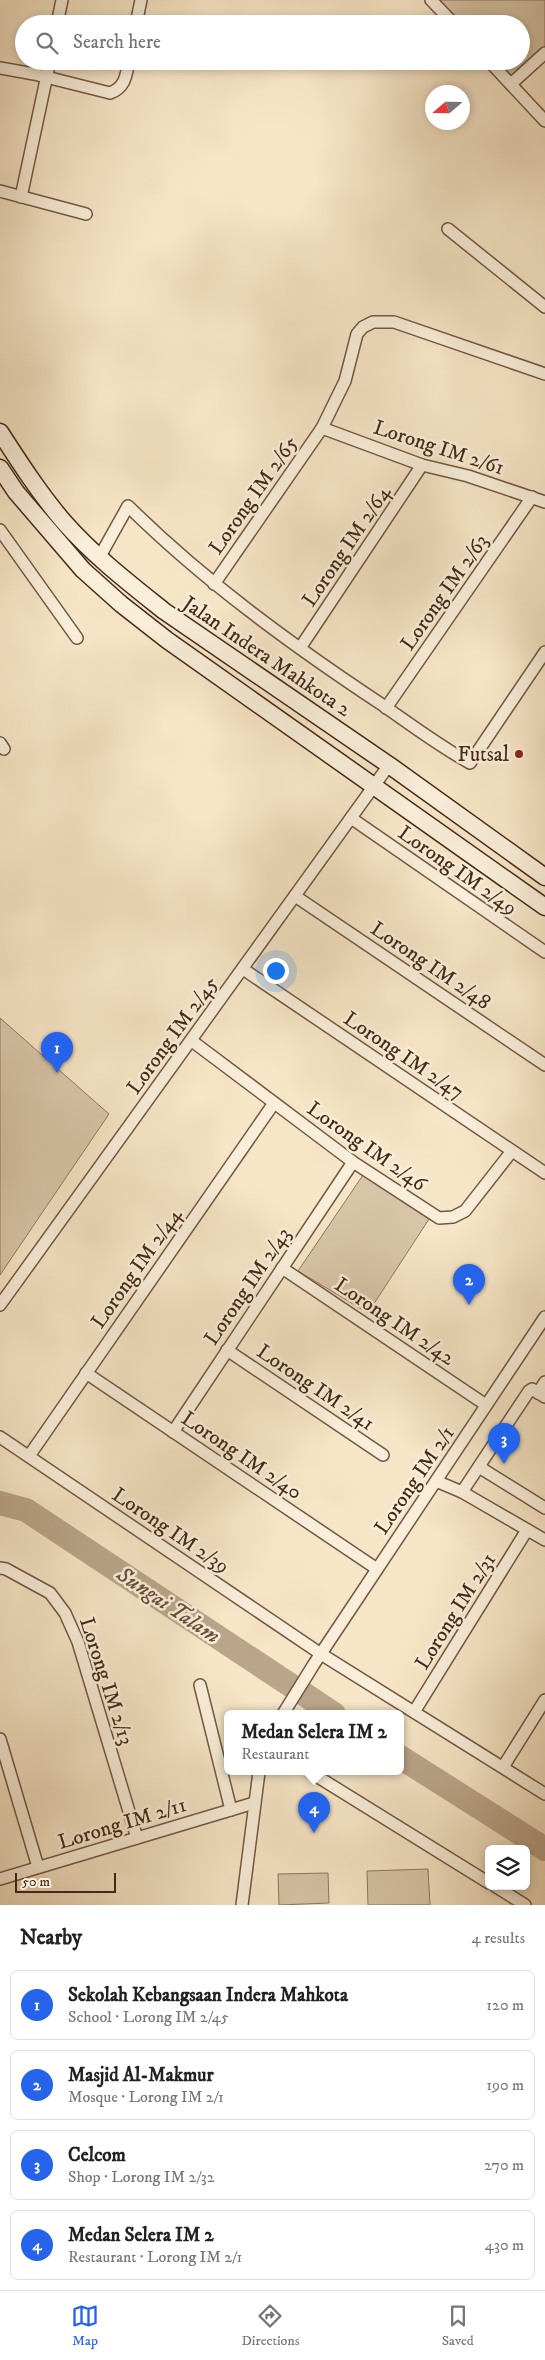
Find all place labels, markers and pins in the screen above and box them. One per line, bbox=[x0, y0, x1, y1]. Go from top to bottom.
place label: Futsal bbox=[458, 742, 510, 768]
marker: Futsal bbox=[513, 748, 525, 760]
pin: 1 bbox=[41, 1032, 73, 1073]
pin: 2 bbox=[453, 1264, 485, 1305]
pin: 3 bbox=[488, 1423, 520, 1464]
pin: 4 bbox=[298, 1792, 330, 1833]

